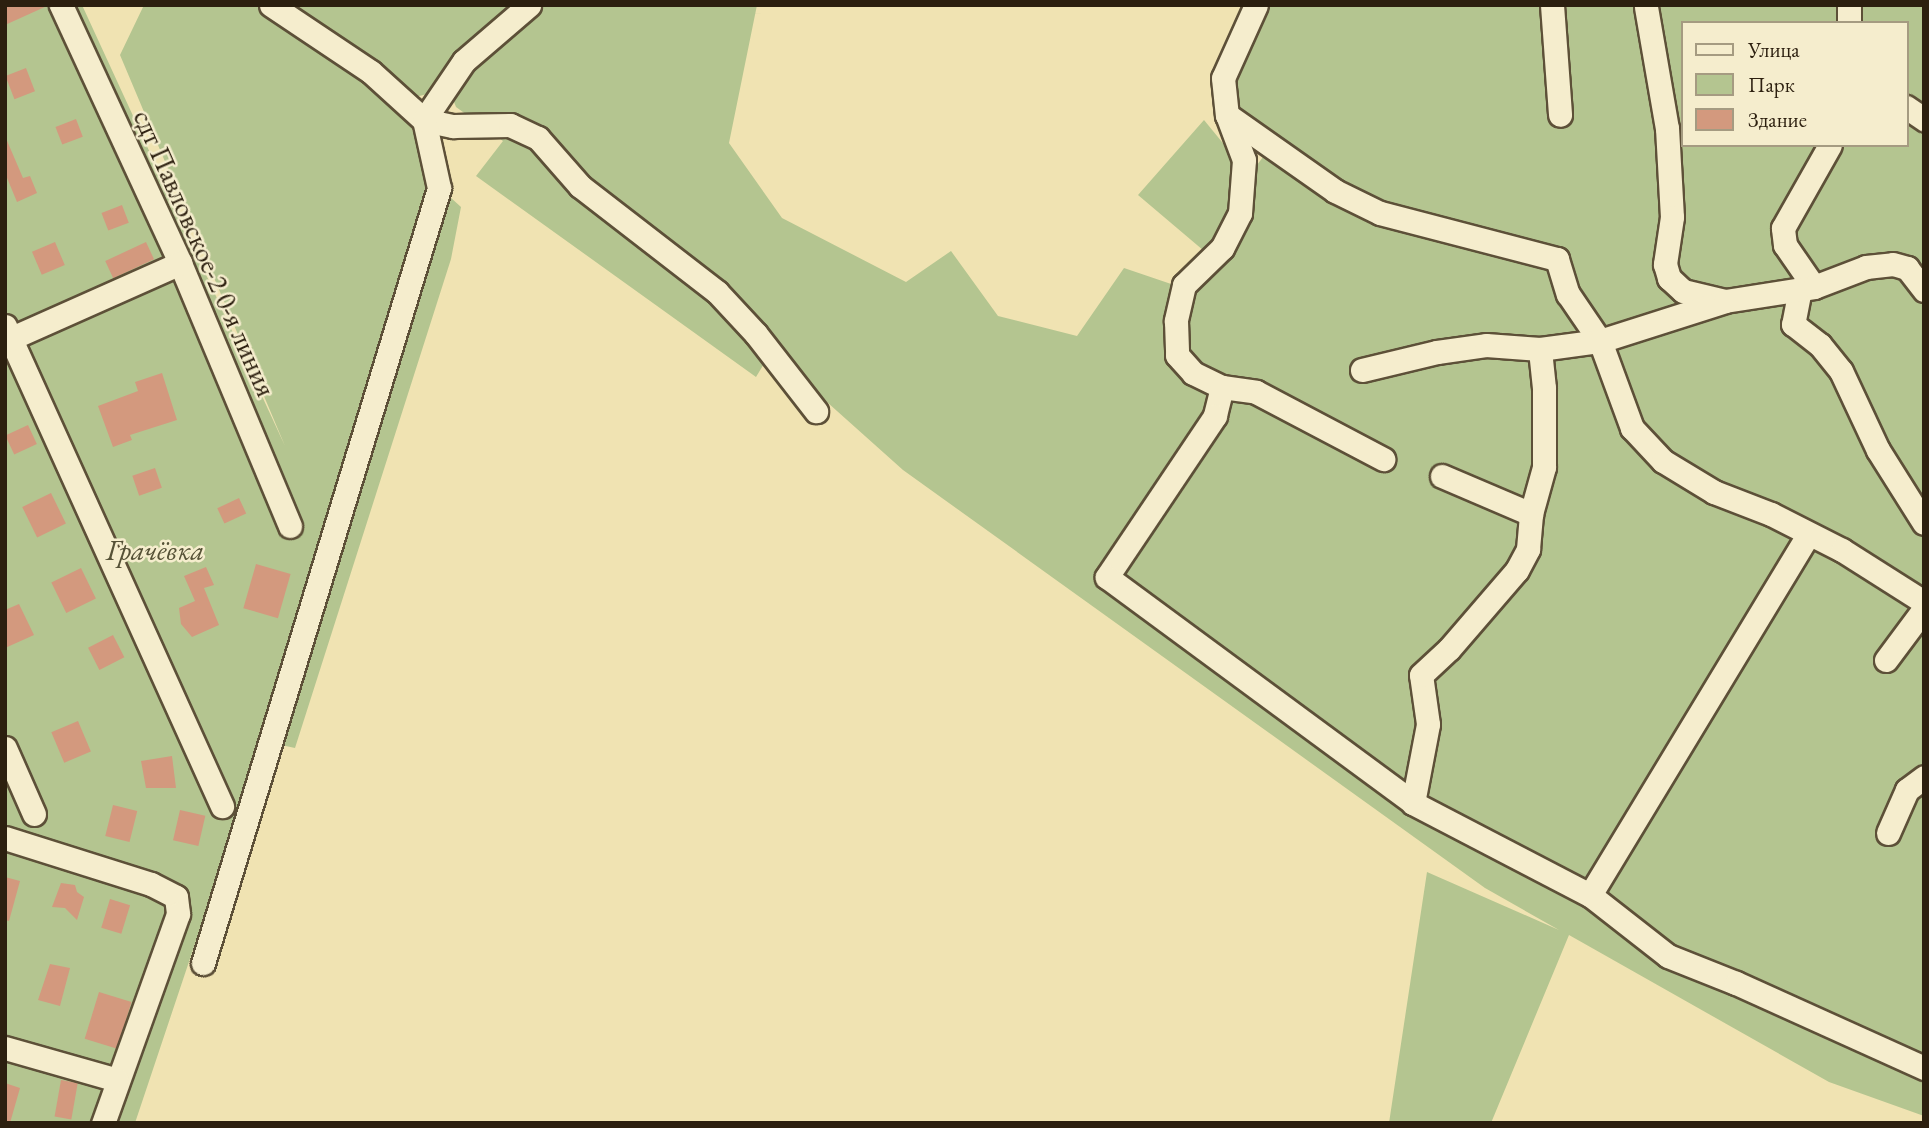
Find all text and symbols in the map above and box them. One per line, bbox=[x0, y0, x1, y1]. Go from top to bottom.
legend bbox=[1680, 21, 1908, 147]
text: Улица bbox=[1748, 36, 1800, 63]
text: Парк bbox=[1748, 71, 1795, 98]
street label: сдт Павловское-2 0-я линия bbox=[127, 104, 283, 402]
text: Здание bbox=[1748, 106, 1807, 133]
park label: Грачёвка bbox=[106, 533, 204, 567]

